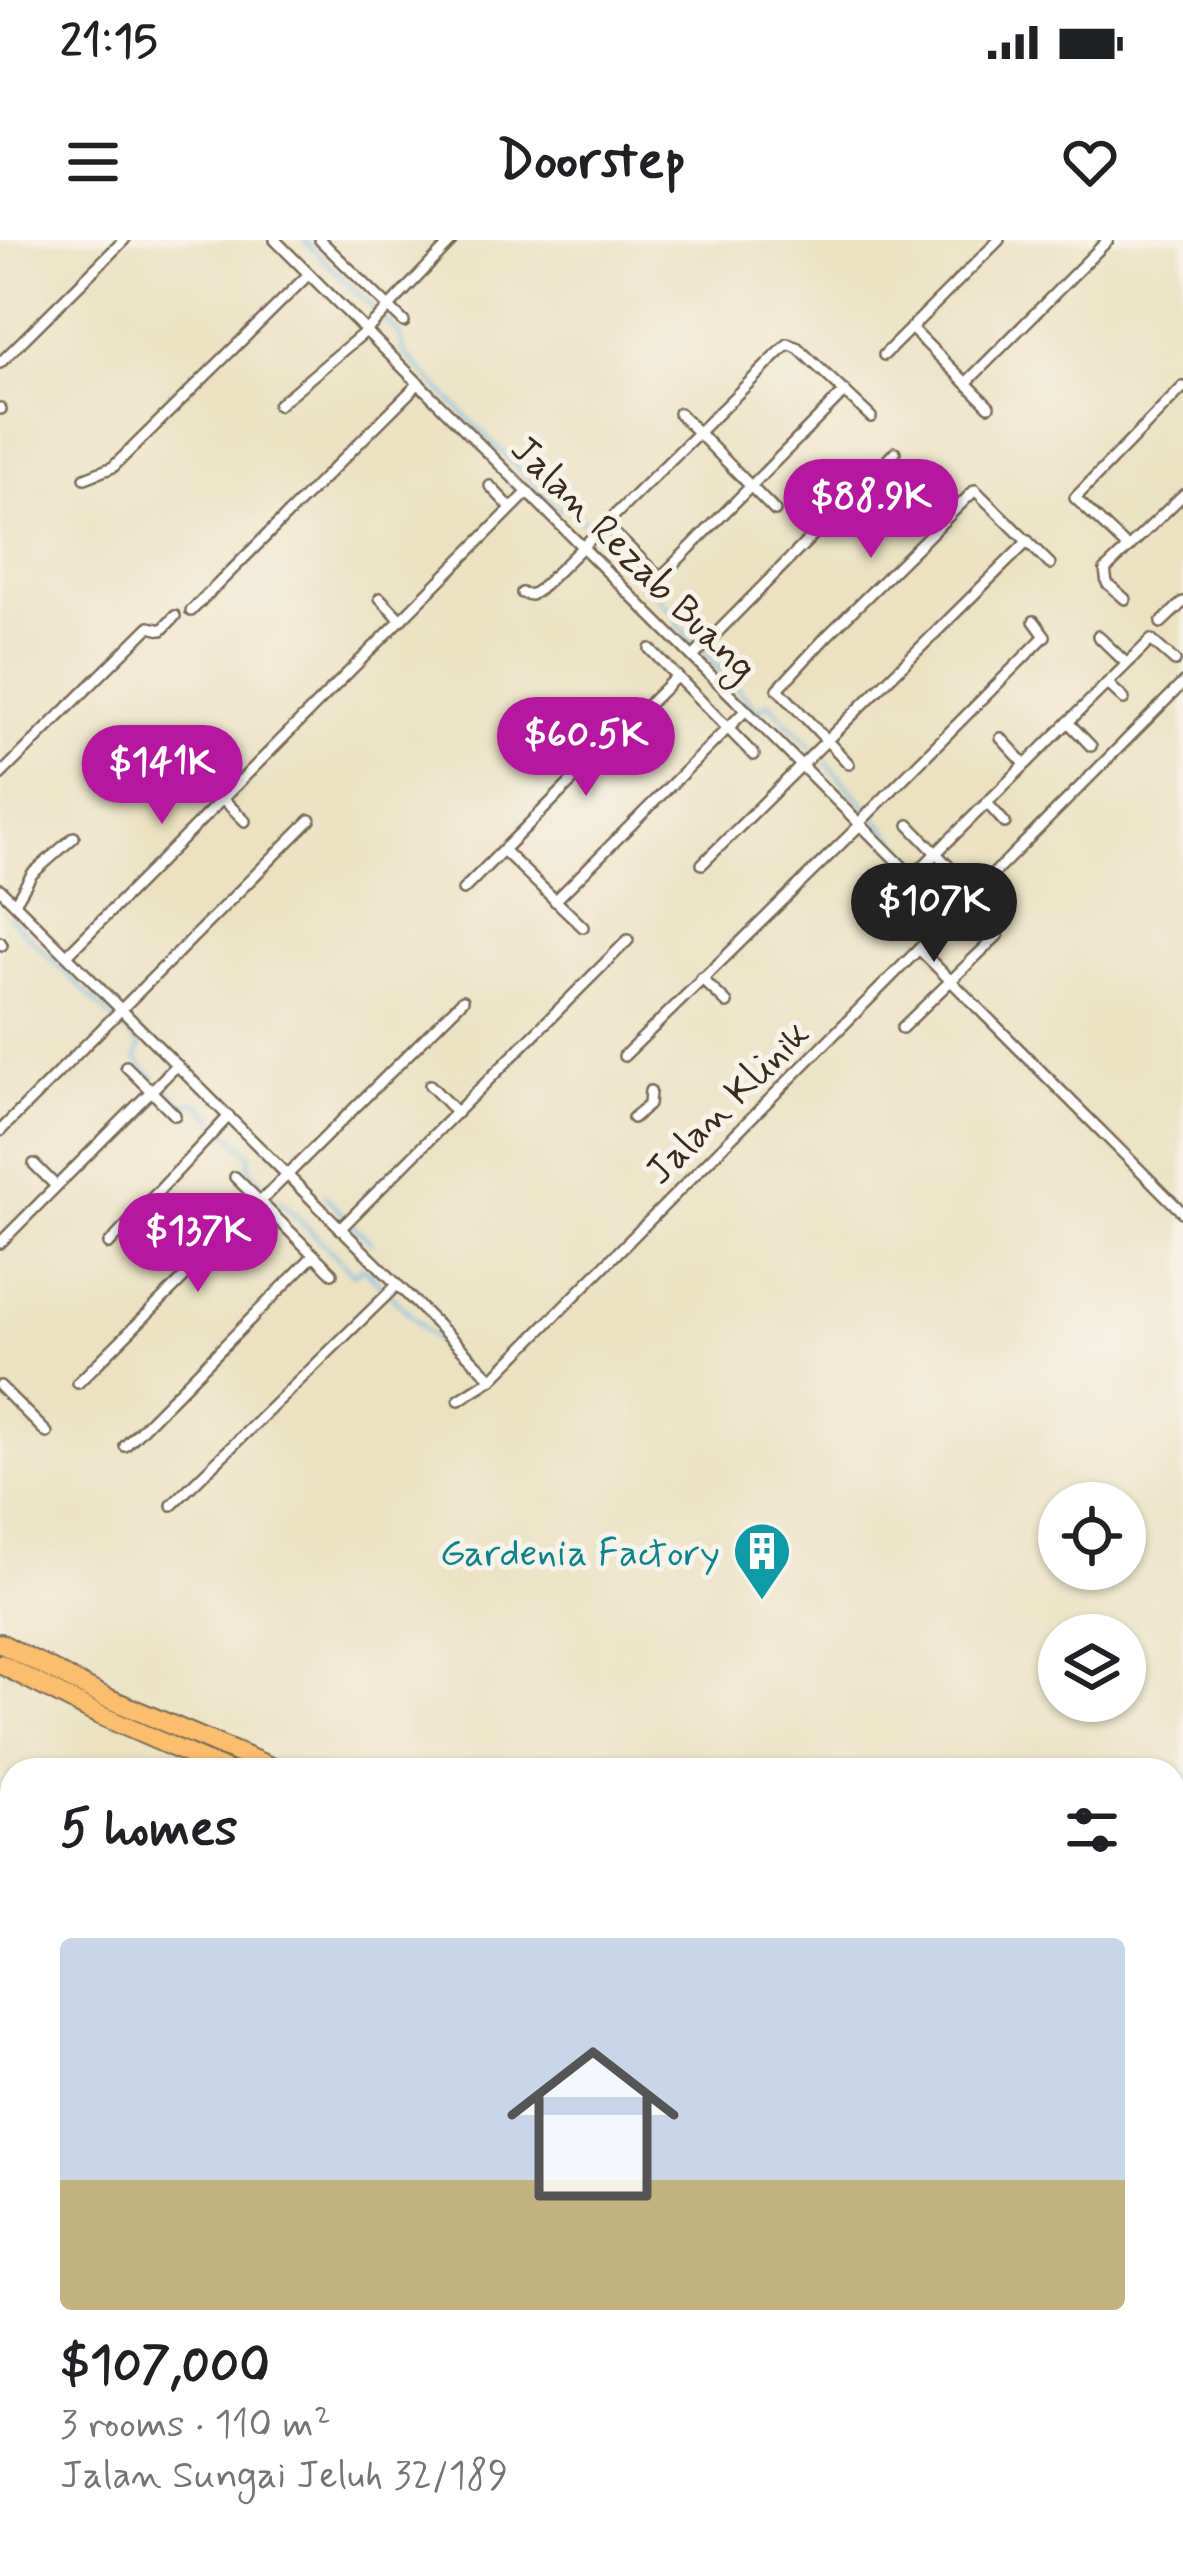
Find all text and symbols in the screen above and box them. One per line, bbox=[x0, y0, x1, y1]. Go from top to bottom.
text: 21:15 bbox=[60, 13, 158, 72]
text: Doorstep bbox=[497, 127, 686, 198]
icon: menu bbox=[60, 129, 126, 195]
icon: heart bbox=[1057, 129, 1123, 195]
street label: Jalan Rezab Buang bbox=[496, 425, 767, 696]
pin: $88.9K bbox=[773, 459, 969, 561]
text: $88.9K bbox=[810, 472, 932, 523]
pin: $60.5K bbox=[488, 697, 684, 799]
text: $60.5K bbox=[524, 710, 648, 761]
pin: $141K bbox=[78, 725, 246, 827]
text: $141K bbox=[109, 738, 215, 789]
pin: $107K bbox=[850, 863, 1018, 965]
text: $107K bbox=[878, 876, 990, 927]
street label: Jalan Klinik bbox=[635, 1010, 822, 1197]
pin: $137K bbox=[114, 1193, 282, 1295]
text: $137K bbox=[145, 1206, 251, 1257]
map controls bbox=[1038, 1482, 1146, 1722]
button: locate bbox=[1038, 1482, 1146, 1590]
building icon: Gardenia Factory bbox=[731, 1520, 793, 1602]
place label: Gardenia Factory bbox=[440, 1529, 720, 1580]
button: layers bbox=[1038, 1614, 1146, 1722]
text: 5 homes bbox=[60, 1797, 238, 1863]
icon: filters bbox=[1059, 1797, 1125, 1863]
icon: home bbox=[485, 2016, 701, 2232]
text: $107,000 bbox=[60, 2334, 270, 2400]
text: 3 rooms · 110 m² bbox=[60, 2400, 331, 2451]
text: Jalan Sungai Jeluh 32/189 bbox=[60, 2451, 508, 2502]

